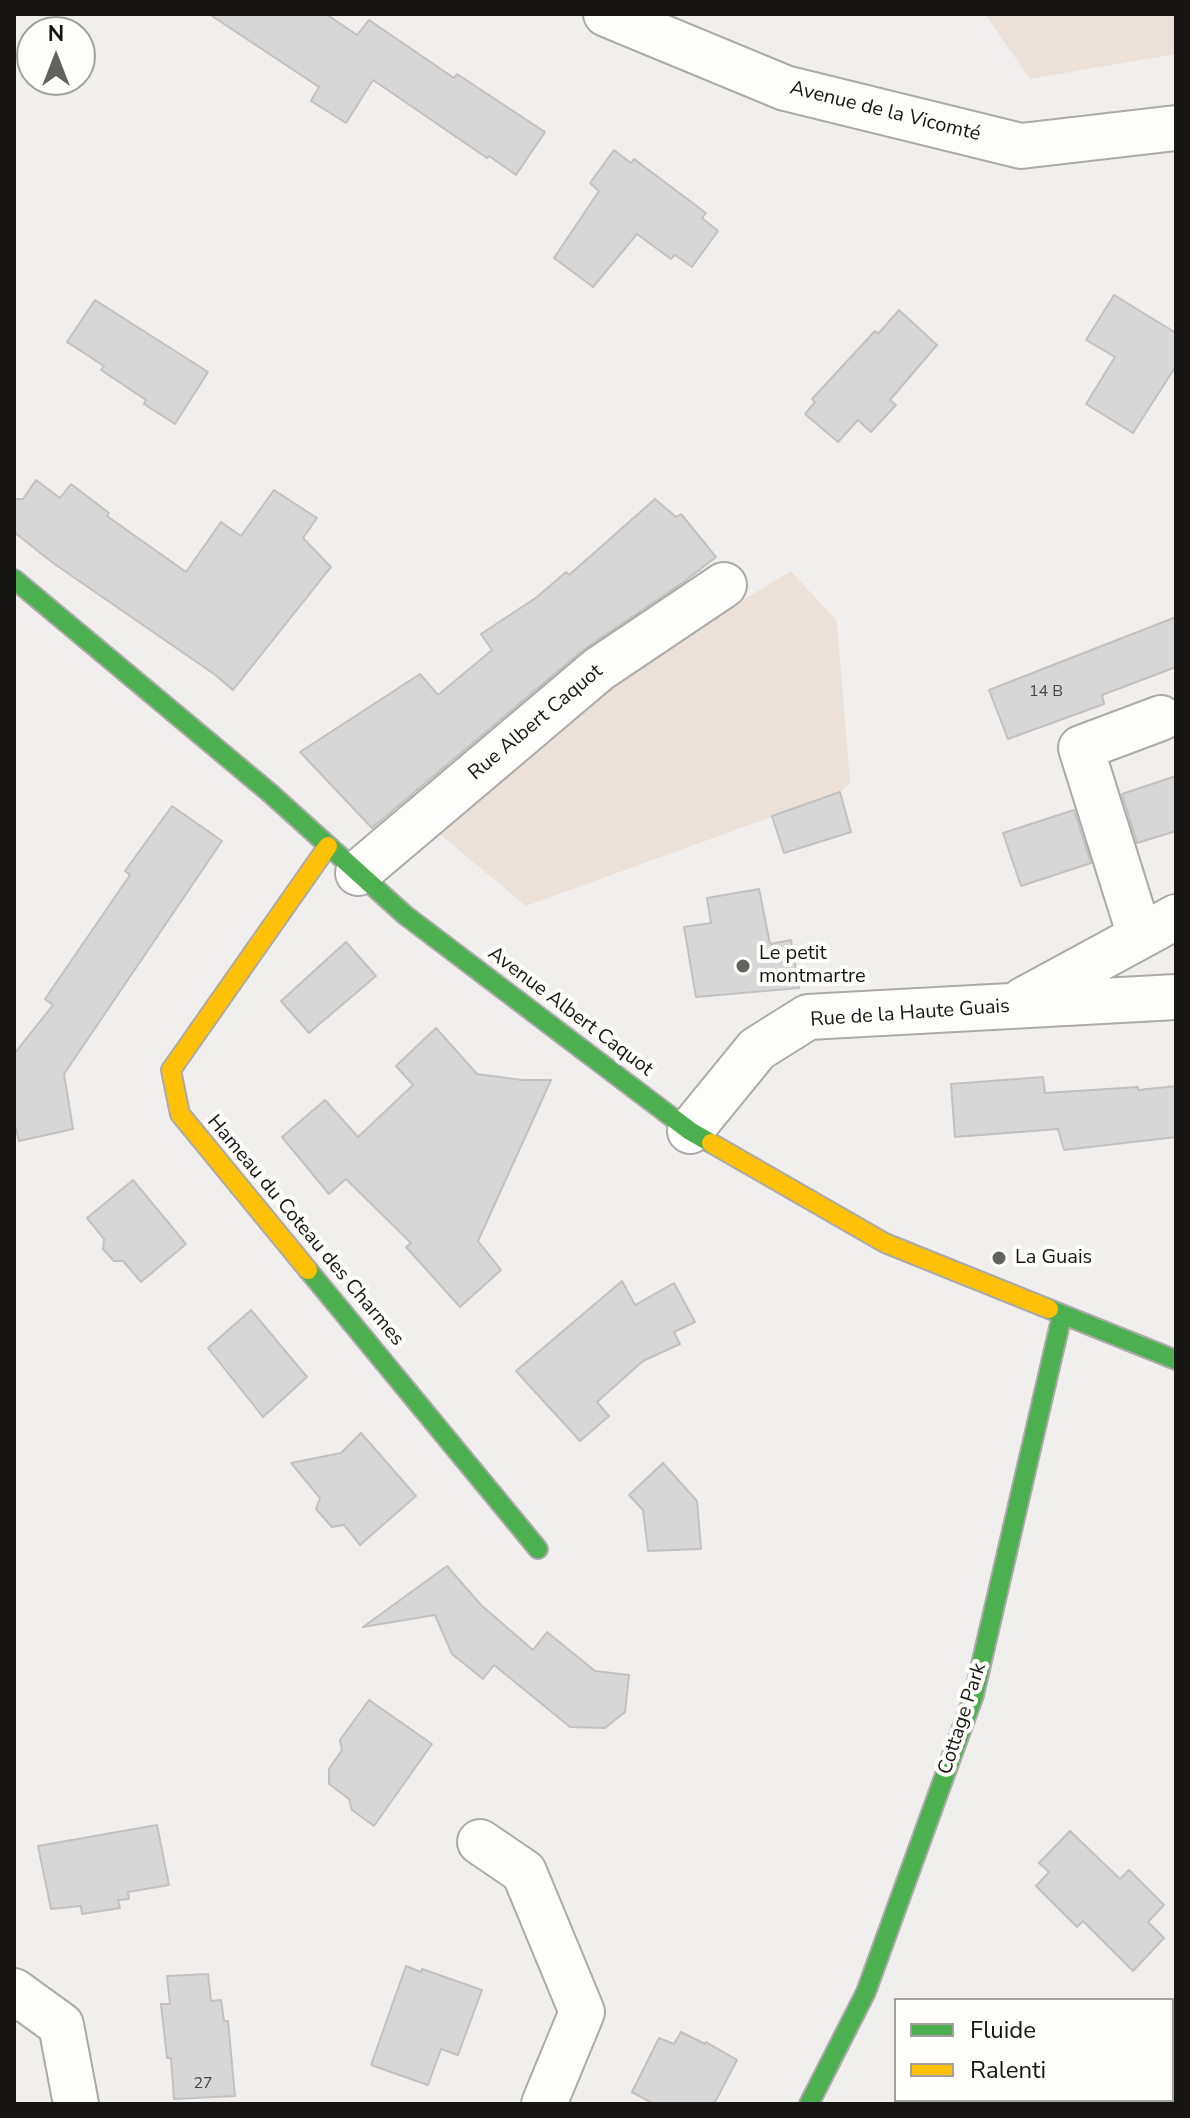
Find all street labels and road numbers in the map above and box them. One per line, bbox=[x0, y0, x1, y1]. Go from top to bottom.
street label: Avenue de la Vicomté bbox=[787, 77, 983, 147]
street label: Rue Albert Caquot bbox=[464, 660, 608, 786]
street label: Avenue Albert Caquot bbox=[483, 942, 657, 1082]
street label: Rue de la Haute Guais bbox=[810, 995, 1010, 1033]
street label: Hameau du Coteau des Charmes bbox=[201, 1111, 409, 1351]
street label: Cottage Park bbox=[934, 1660, 992, 1778]

